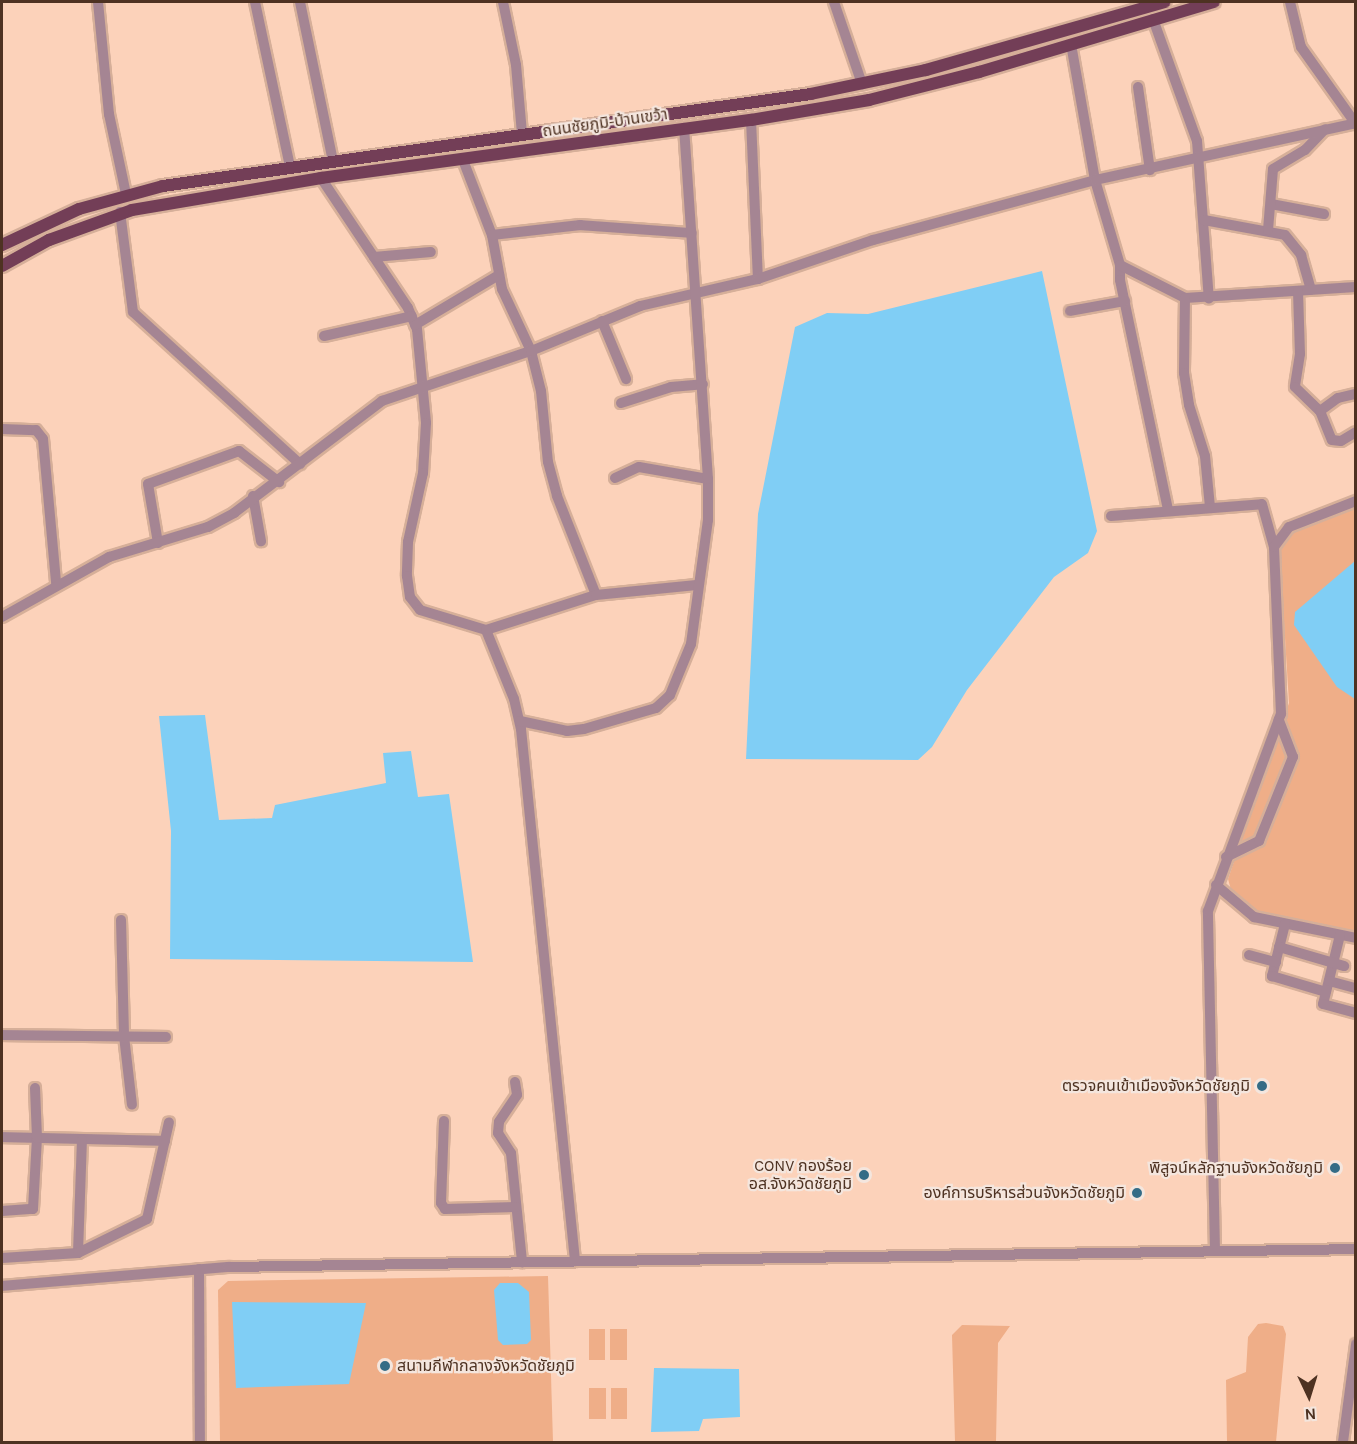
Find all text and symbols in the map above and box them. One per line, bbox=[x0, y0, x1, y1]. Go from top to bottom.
street label: ถนนชัยภูมิ-บ้านเขว้า bbox=[541, 105, 669, 141]
place label: ตรวจคนเข้าเมืองจังหวัดชัยภูมิ bbox=[1062, 1076, 1250, 1096]
marker: ตรวจคนเข้าเมืองจังหวัดชัยภูมิ bbox=[1255, 1079, 1269, 1093]
place label: CONV กองร้อย อส.จังหวัดชัยภูมิ bbox=[749, 1156, 852, 1194]
place label: พิสูจน์หลักฐานจังหวัดชัยภูมิ bbox=[1149, 1158, 1323, 1178]
marker: พิสูจน์หลักฐานจังหวัดชัยภูมิ bbox=[1328, 1161, 1342, 1175]
marker: CONV กองร้อย อส.จังหวัดชัยภูมิ bbox=[857, 1168, 871, 1182]
place label: องค์การบริหารส่วนจังหวัดชัยภูมิ bbox=[923, 1183, 1125, 1203]
marker: องค์การบริหารส่วนจังหวัดชัยภูมิ bbox=[1130, 1186, 1144, 1200]
place label: สนามกีฬากลางจังหวัดชัยภูมิ bbox=[397, 1356, 575, 1376]
marker: สนามกีฬากลางจังหวัดชัยภูมิ bbox=[378, 1359, 392, 1373]
north arrow bbox=[1279, 1366, 1339, 1426]
text: N bbox=[1304, 1405, 1317, 1424]

